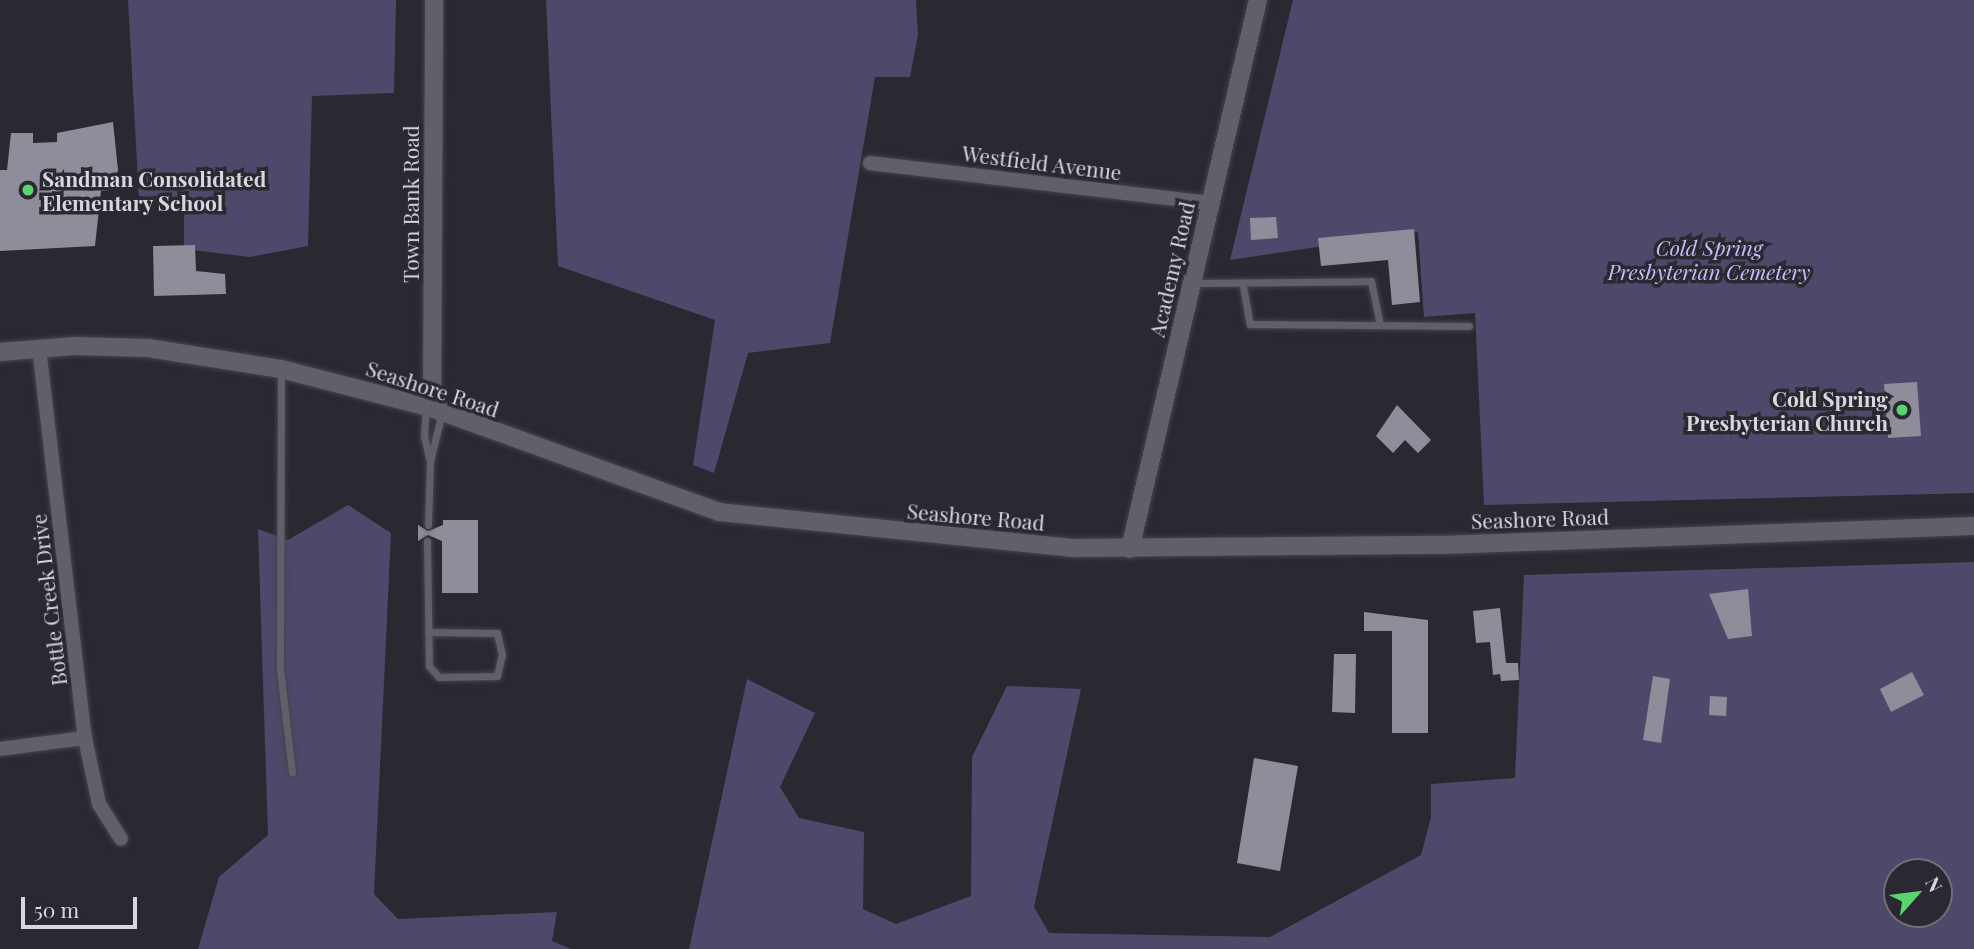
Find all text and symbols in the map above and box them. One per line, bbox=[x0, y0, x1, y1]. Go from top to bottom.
street label: Town Bank Road bbox=[397, 125, 423, 283]
street label: Westfield Avenue bbox=[960, 140, 1124, 184]
place label: Sandman Consolidated Elementary School bbox=[42, 165, 266, 215]
marker: Sandman Consolidated Elementary School bbox=[20, 182, 36, 198]
street label: Academy Road bbox=[1143, 199, 1199, 339]
park label: Cold Spring Presbyterian Cemetery bbox=[1608, 234, 1810, 284]
street label: Seashore Road bbox=[363, 355, 503, 421]
place label: Cold Spring Presbyterian Church bbox=[1686, 385, 1888, 435]
marker: Cold Spring Presbyterian Church bbox=[1894, 402, 1910, 418]
street label: Seashore Road bbox=[906, 497, 1046, 535]
street label: Seashore Road bbox=[1470, 503, 1610, 533]
street label: Bottle Creek Drive bbox=[25, 513, 71, 687]
north arrow bbox=[1883, 858, 1953, 928]
text: N bbox=[1920, 872, 1949, 896]
scale bar bbox=[24, 883, 140, 927]
text: 50 m bbox=[34, 895, 79, 923]

